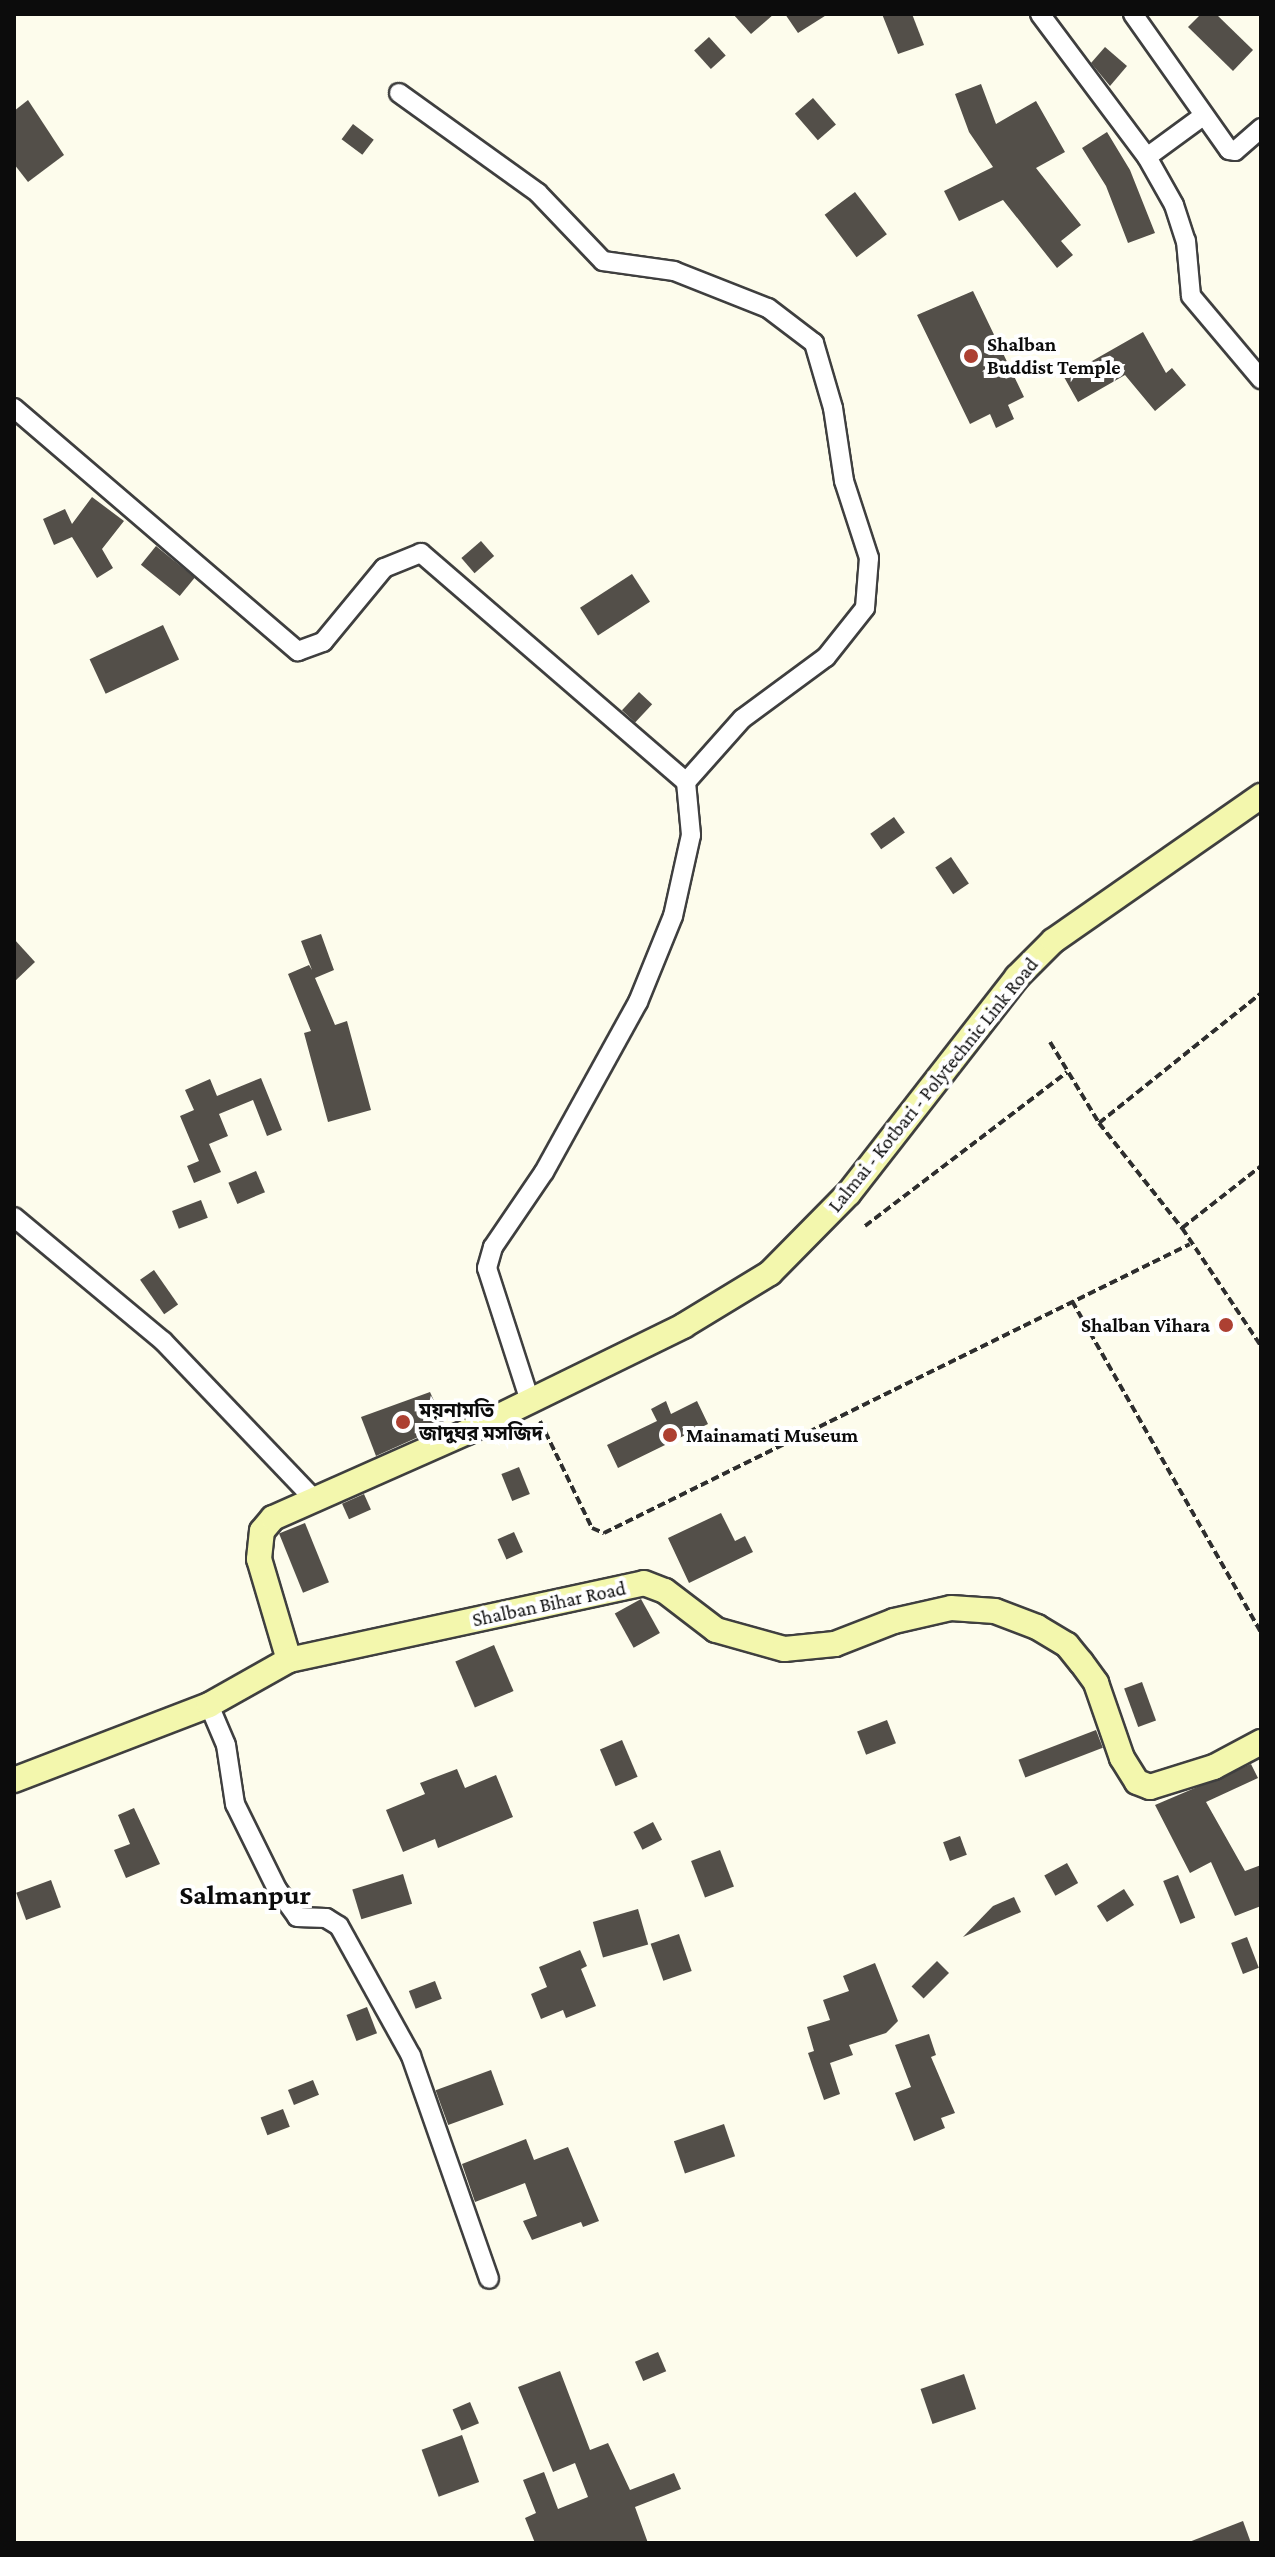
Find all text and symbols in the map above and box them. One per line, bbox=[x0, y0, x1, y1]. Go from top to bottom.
place label: Shalban Buddist Temple bbox=[987, 332, 1121, 379]
marker: Shalban Buddist Temple bbox=[962, 347, 980, 365]
street label: Lalmai - Kotbari - Polytechnic Link Road bbox=[823, 953, 1043, 1217]
place label: Shalban Vihara bbox=[1081, 1313, 1210, 1337]
marker: Shalban Vihara bbox=[1217, 1316, 1235, 1334]
place label: ময়নামতি জাদুঘর মসজিদ bbox=[419, 1398, 543, 1445]
marker: ময়নামতি জাদুঘর মসজিদ bbox=[394, 1413, 412, 1431]
place label: Mainamati Museum bbox=[686, 1423, 858, 1447]
marker: Mainamati Museum bbox=[661, 1426, 679, 1444]
street label: Shalban Bihar Road bbox=[470, 1576, 628, 1632]
district label: Salmanpur bbox=[179, 1878, 311, 1912]

